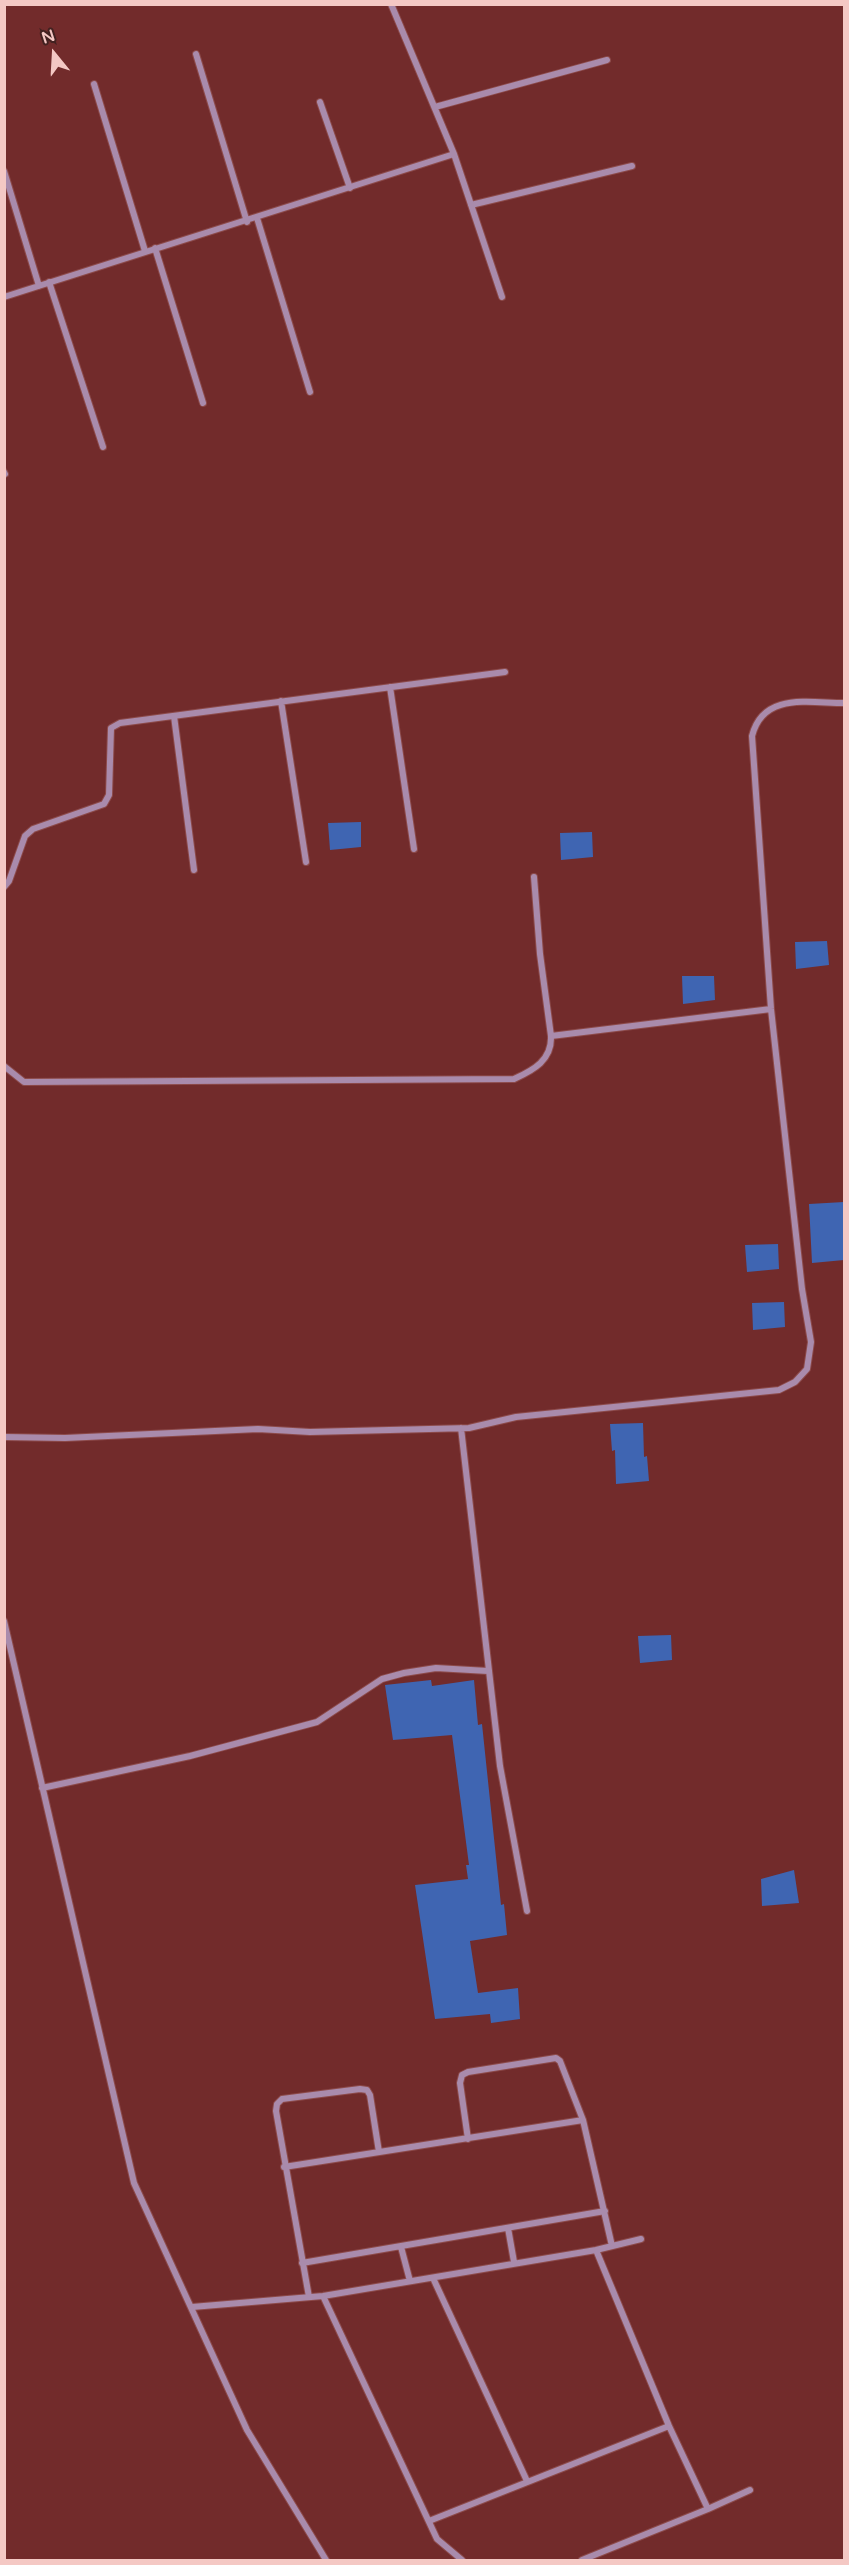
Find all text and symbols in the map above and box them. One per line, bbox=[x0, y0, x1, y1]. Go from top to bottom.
north arrow bbox=[24, 24, 84, 84]
text: N bbox=[39, 25, 58, 48]

